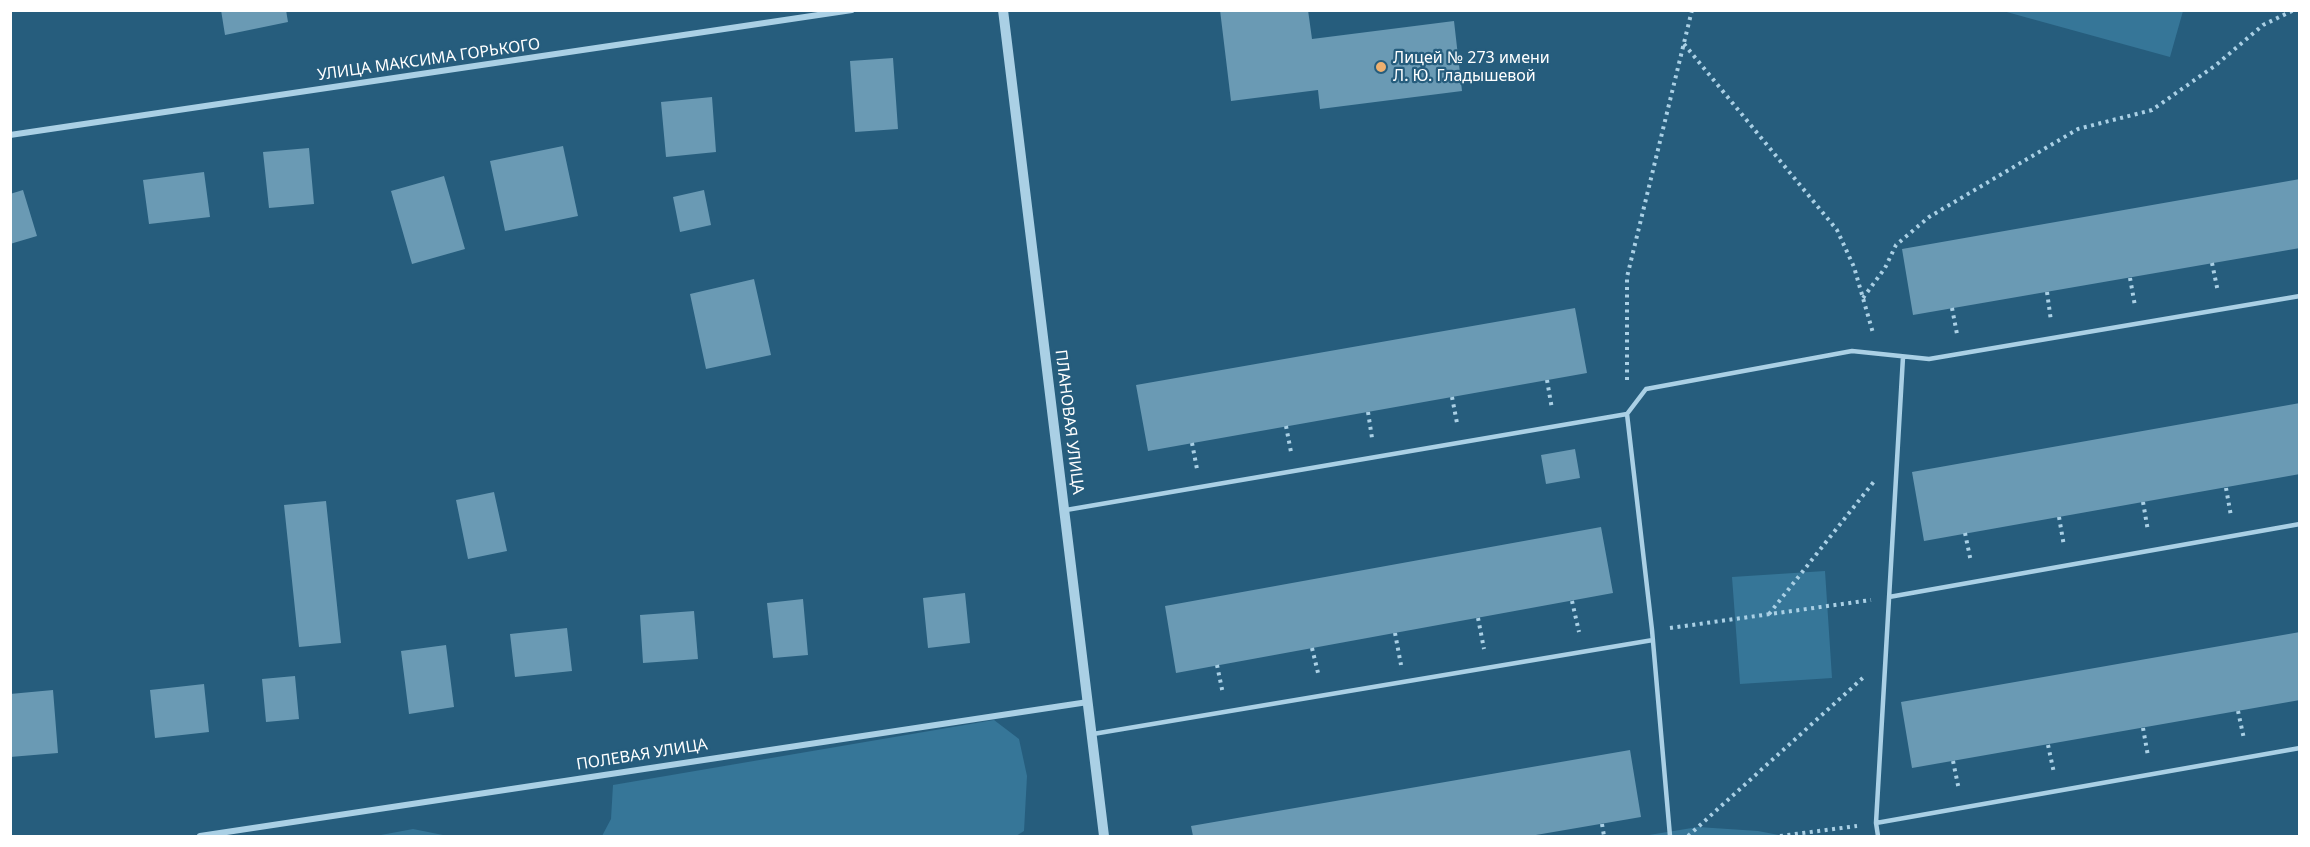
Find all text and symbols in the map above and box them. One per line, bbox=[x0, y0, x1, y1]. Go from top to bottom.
street label: УЛИЦА МАКСИМА ГОРЬКОГО bbox=[316, 35, 542, 85]
place label: Лицей № 273 имени Л. Ю. Гладышевой bbox=[1393, 48, 1550, 86]
marker: Лицей № 273 имени Л. Ю. Гладышевой bbox=[1374, 60, 1388, 74]
street label: ПЛАНОВАЯ УЛИЦА bbox=[1051, 348, 1087, 496]
street label: ПОЛЕВАЯ УЛИЦА bbox=[575, 735, 709, 775]

